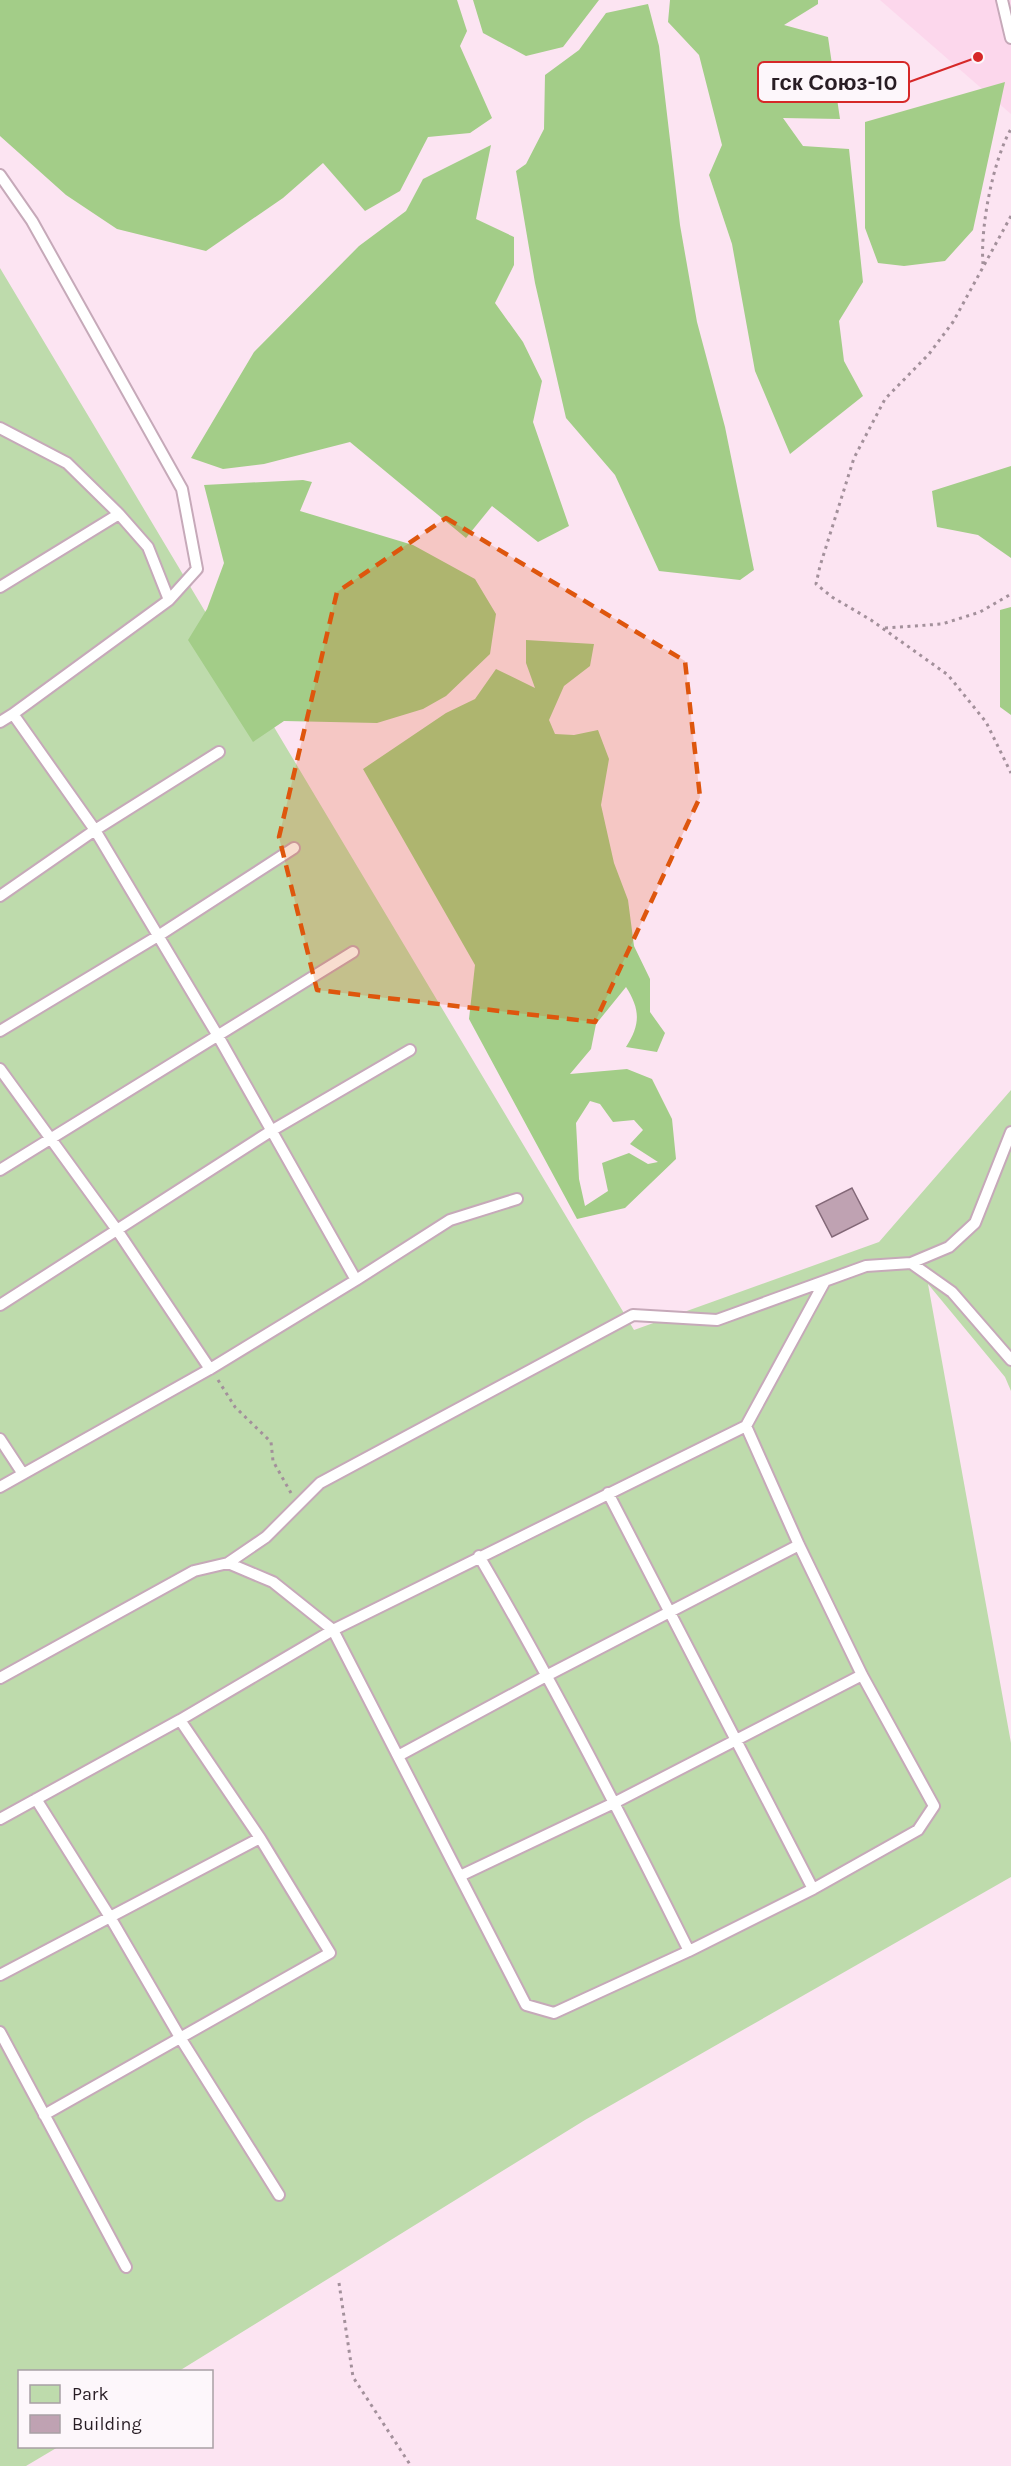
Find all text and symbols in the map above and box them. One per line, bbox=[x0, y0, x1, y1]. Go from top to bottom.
callout: гск Союз-10 bbox=[758, 62, 909, 102]
text: гск Союз-10 bbox=[771, 70, 897, 96]
legend bbox=[18, 2370, 213, 2448]
text: Park bbox=[72, 2383, 109, 2405]
text: Building bbox=[72, 2413, 142, 2435]

